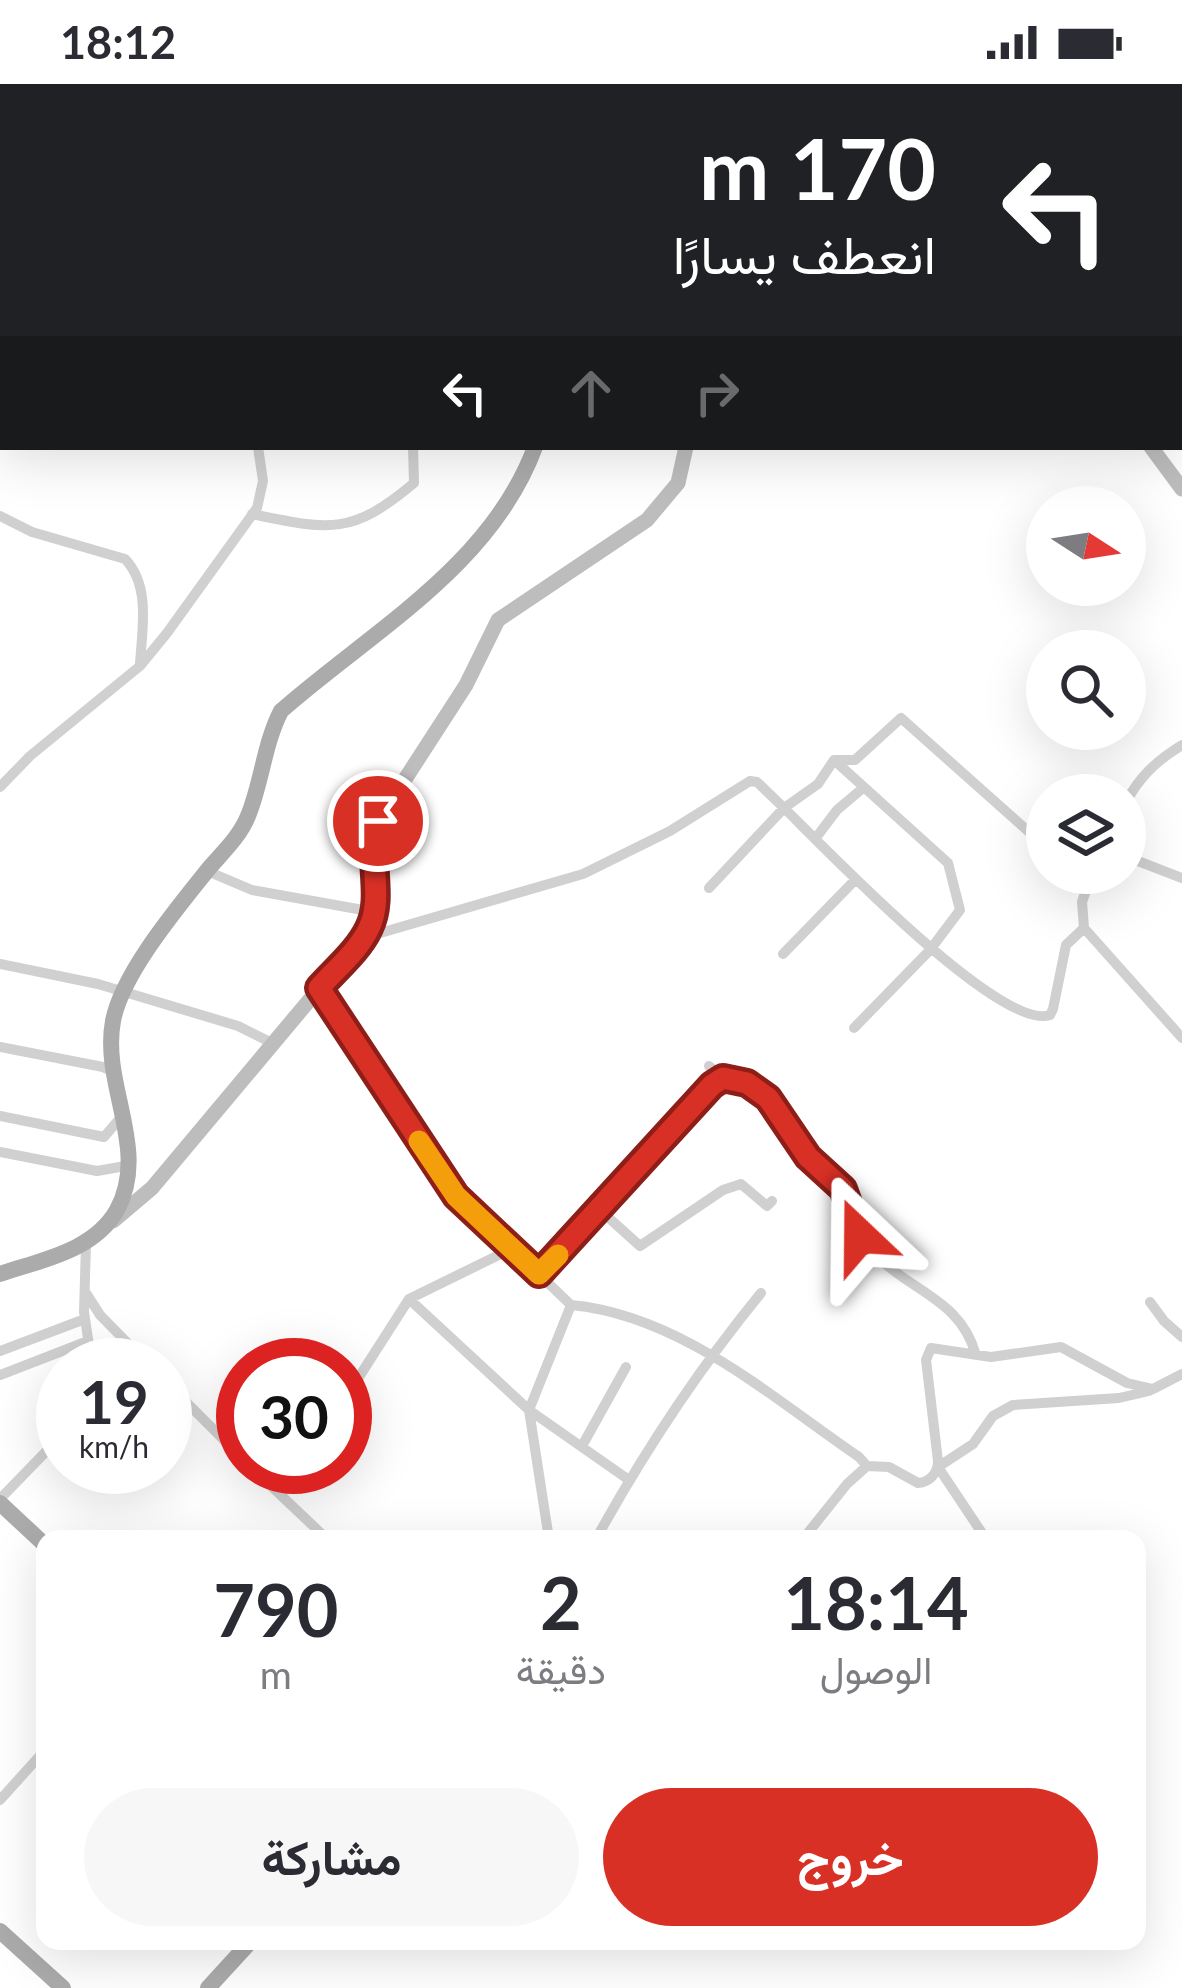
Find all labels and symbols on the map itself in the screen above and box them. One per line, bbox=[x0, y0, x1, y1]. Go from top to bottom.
north arrow bbox=[1026, 486, 1146, 606]
pin bbox=[327, 770, 429, 872]
position arrow bbox=[797, 1173, 923, 1299]
speed limit sign: 30 bbox=[216, 1338, 372, 1494]

